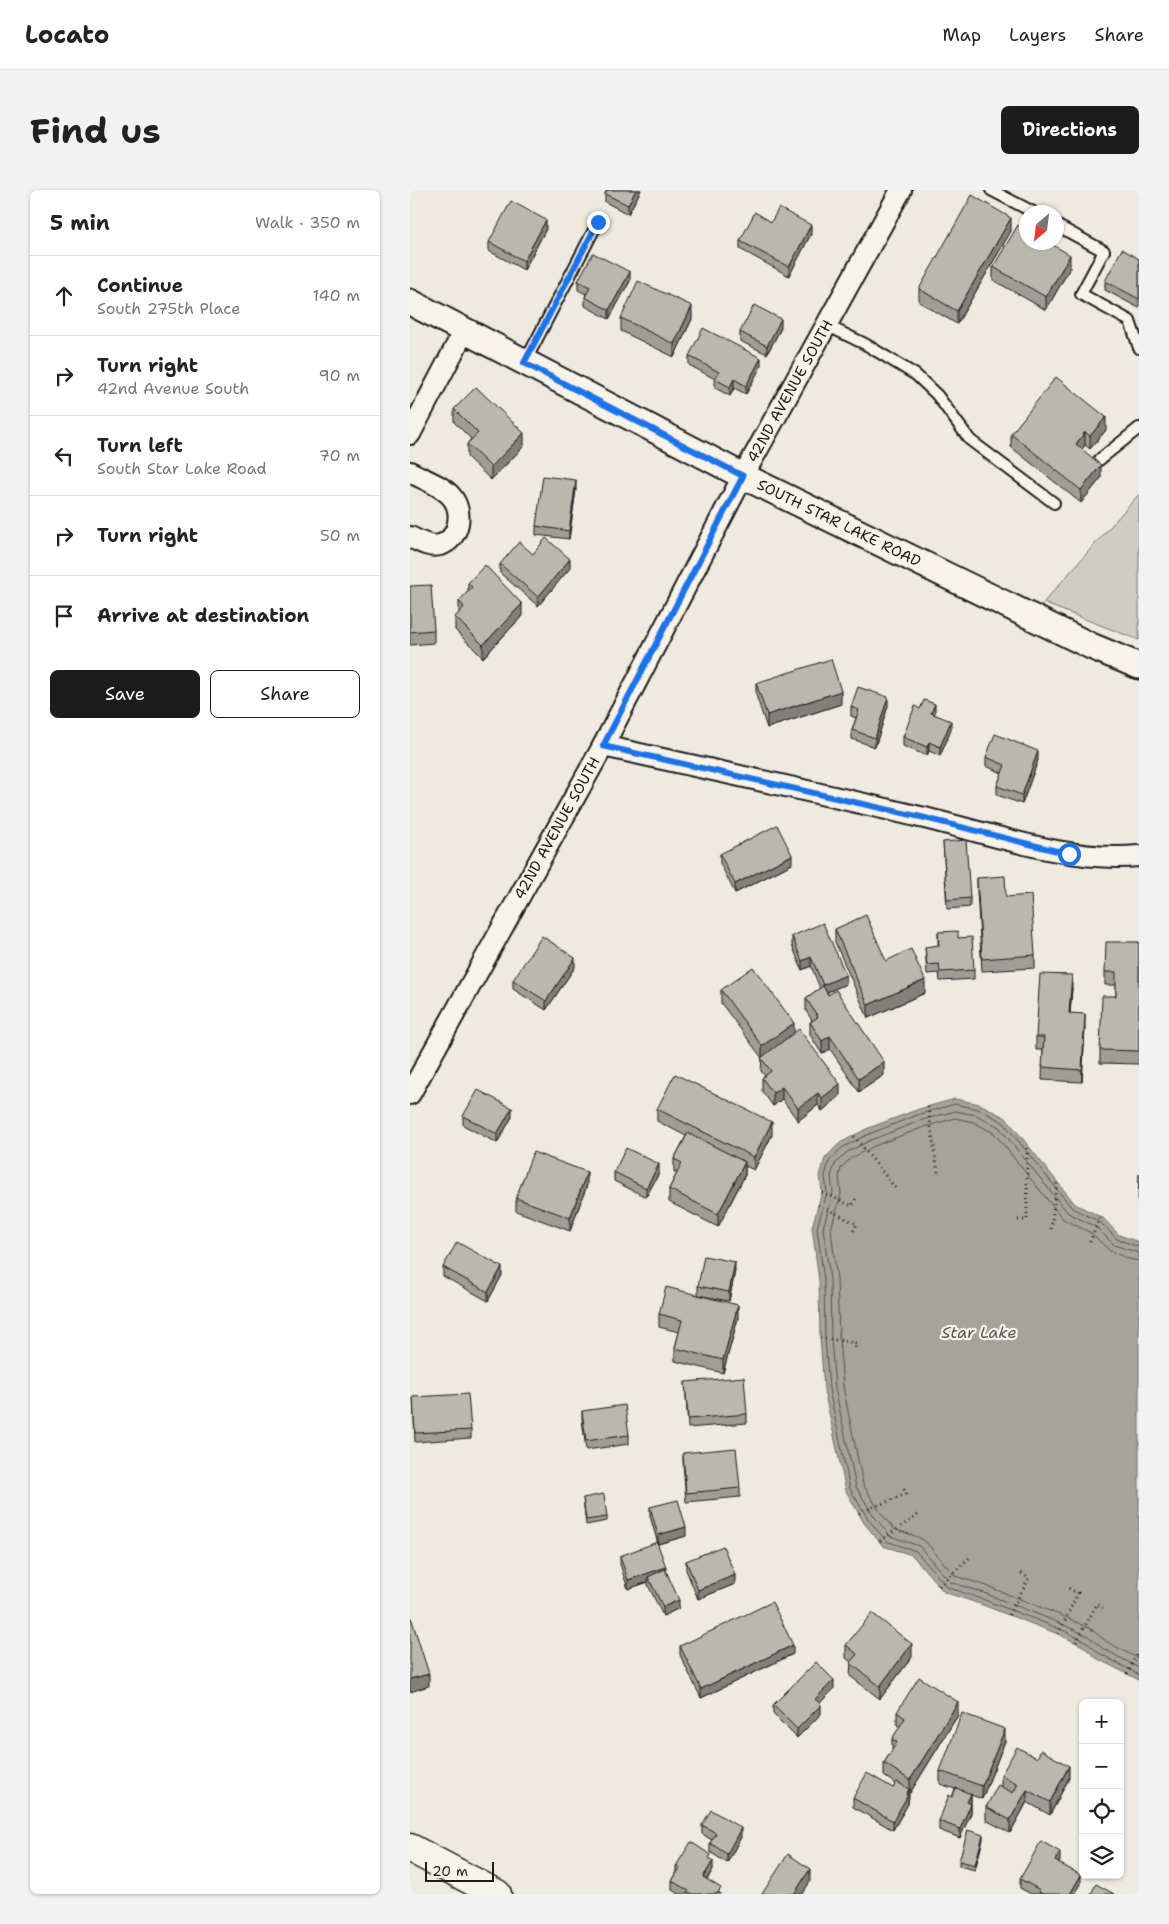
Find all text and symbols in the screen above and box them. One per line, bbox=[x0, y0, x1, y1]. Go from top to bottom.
text: Locato bbox=[25, 19, 109, 51]
text: Map bbox=[943, 23, 981, 47]
text: Layers bbox=[1009, 23, 1066, 47]
text: Share bbox=[1094, 23, 1144, 47]
button: Directions bbox=[1001, 106, 1139, 154]
text: Find us bbox=[30, 107, 161, 154]
north arrow bbox=[1019, 205, 1064, 250]
text: 5 min bbox=[50, 209, 110, 237]
route end bbox=[587, 211, 610, 234]
text: Walk · 350 m bbox=[255, 212, 360, 233]
text: Continue bbox=[97, 273, 183, 298]
icon: ahead bbox=[50, 282, 78, 310]
text: 140 m bbox=[313, 285, 360, 306]
text: South 275th Place bbox=[97, 298, 240, 319]
street label: 42ND AVENUE SOUTH bbox=[742, 316, 838, 466]
text: Turn right bbox=[97, 353, 198, 378]
icon: right bbox=[50, 362, 78, 390]
text: 90 m bbox=[319, 365, 360, 386]
text: 42nd Avenue South bbox=[97, 378, 249, 399]
text: Turn left bbox=[97, 433, 183, 458]
icon: left bbox=[50, 442, 78, 470]
text: 70 m bbox=[319, 445, 360, 466]
text: South Star Lake Road bbox=[97, 458, 267, 479]
street label: SOUTH STAR LAKE ROAD bbox=[754, 475, 924, 571]
icon: right bbox=[50, 522, 78, 550]
text: Turn right bbox=[97, 523, 198, 548]
text: 50 m bbox=[320, 525, 360, 546]
icon: arrive bbox=[50, 602, 78, 630]
text: Arrive at destination bbox=[97, 603, 309, 628]
button: Save bbox=[50, 670, 200, 718]
button: Share bbox=[210, 670, 360, 718]
street label: 42ND AVENUE SOUTH bbox=[509, 753, 605, 903]
route start bbox=[1058, 843, 1081, 866]
water label: Star Lake bbox=[941, 1322, 1017, 1343]
map controls bbox=[1079, 1699, 1124, 1879]
button: + bbox=[1079, 1699, 1124, 1744]
button: − bbox=[1079, 1744, 1124, 1789]
button: locate bbox=[1079, 1789, 1124, 1834]
button: layers bbox=[1079, 1834, 1124, 1879]
scale bar bbox=[425, 1859, 494, 1882]
text: 20 m bbox=[432, 1862, 468, 1880]

